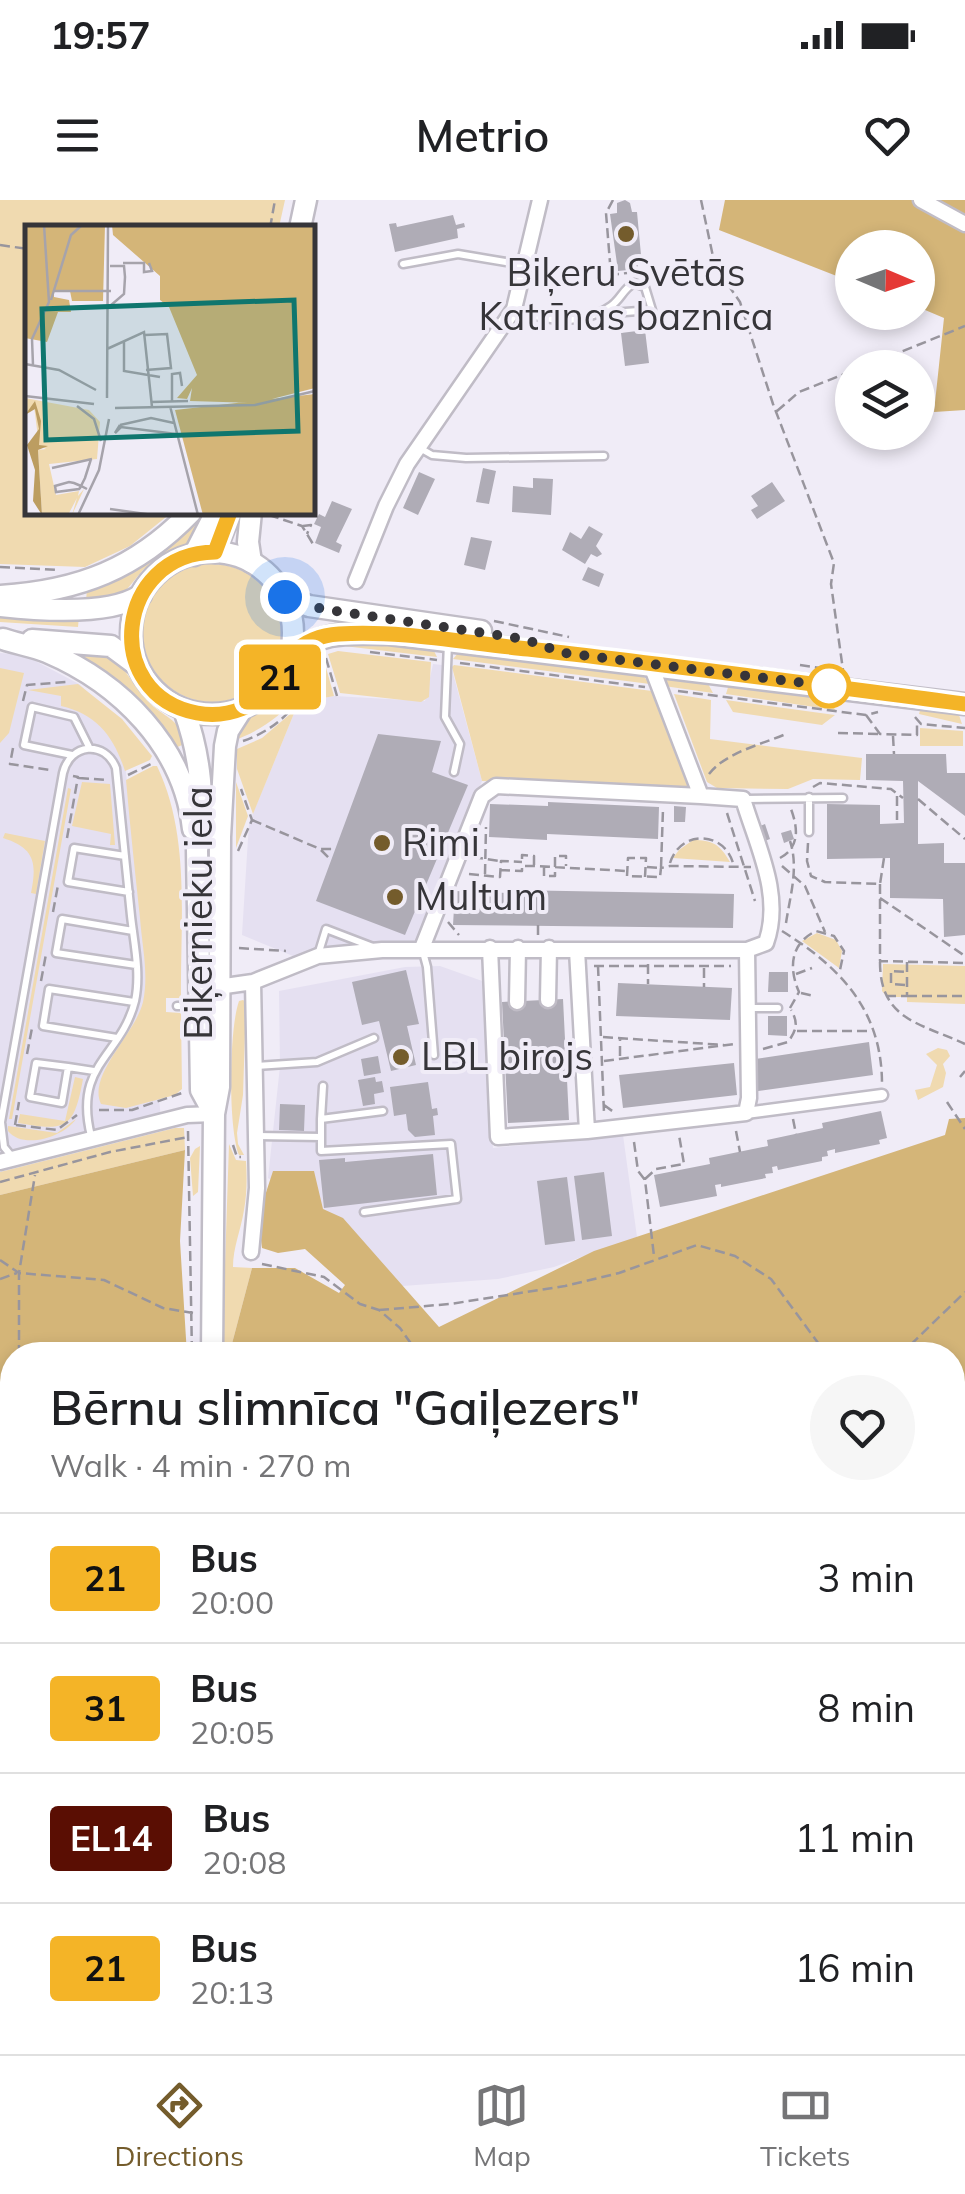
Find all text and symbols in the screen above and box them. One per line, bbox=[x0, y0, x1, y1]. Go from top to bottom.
text: 19:57 bbox=[50, 11, 151, 59]
text: Metrio bbox=[415, 107, 550, 163]
icon: menu bbox=[50, 108, 105, 163]
icon: heart bbox=[860, 108, 915, 163]
marker: Biķeru Svētās Katrīnas baznīca bbox=[615, 223, 637, 245]
inset map bbox=[25, 225, 315, 515]
north arrow bbox=[835, 230, 935, 330]
map controls bbox=[835, 230, 935, 450]
place label: Biķeru Svētās Katrīnas baznīca bbox=[479, 248, 773, 340]
button: layers bbox=[835, 350, 935, 450]
your location bbox=[260, 572, 310, 622]
line badge: 21 bbox=[235, 644, 325, 710]
text: 21 bbox=[259, 655, 301, 699]
unlabelled marker bbox=[808, 665, 850, 707]
street label: Biķernieku iela bbox=[174, 786, 223, 1040]
place label: Rimi bbox=[402, 818, 480, 866]
marker: Rimi bbox=[371, 832, 393, 854]
place label: Multum bbox=[415, 872, 547, 920]
marker: Multum bbox=[384, 886, 406, 908]
place label: LBL birojs bbox=[421, 1032, 593, 1080]
marker: LBL birojs bbox=[390, 1046, 412, 1068]
button: heart bbox=[810, 1375, 915, 1480]
text: Bērnu slimnīca "Gaiļezers" bbox=[50, 1377, 640, 1437]
text: Walk · 4 min · 270 m bbox=[50, 1445, 351, 1485]
text: Bus bbox=[190, 1534, 258, 1582]
text: 3 min bbox=[818, 1554, 915, 1602]
text: 21 bbox=[84, 1556, 126, 1600]
text: 20:00 bbox=[190, 1582, 274, 1622]
text: Bus bbox=[190, 1664, 258, 1712]
text: 8 min bbox=[818, 1684, 915, 1732]
text: 31 bbox=[84, 1686, 126, 1730]
text: 20:05 bbox=[190, 1712, 274, 1752]
text: Bus bbox=[202, 1794, 270, 1842]
text: 11 min bbox=[795, 1814, 915, 1862]
text: EL14 bbox=[70, 1816, 152, 1860]
text: 20:08 bbox=[202, 1842, 287, 1882]
text: Bus bbox=[190, 1924, 258, 1972]
text: 16 min bbox=[795, 1944, 915, 1992]
text: 21 bbox=[84, 1946, 126, 1990]
text: 20:13 bbox=[190, 1972, 274, 2012]
tab: Directions bbox=[115, 2078, 244, 2173]
tab: Map bbox=[473, 2078, 531, 2173]
tab: Tickets bbox=[760, 2078, 850, 2173]

